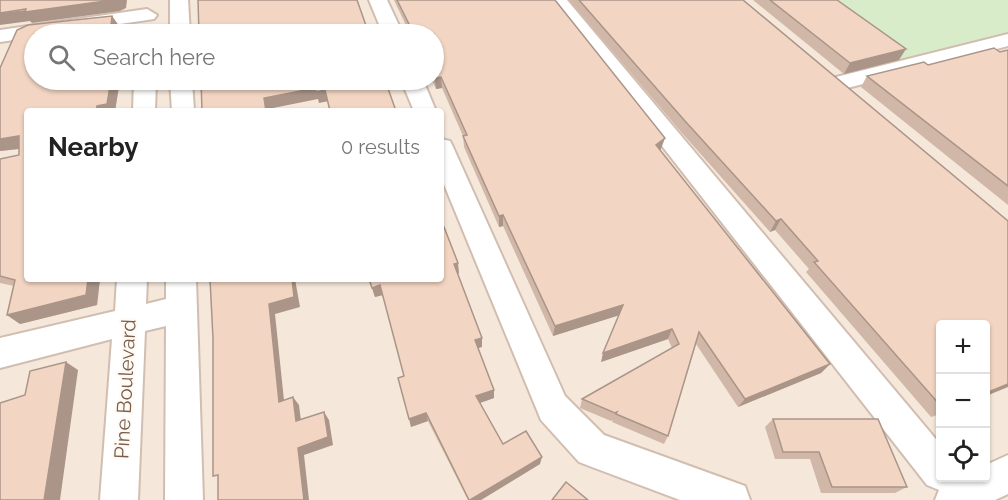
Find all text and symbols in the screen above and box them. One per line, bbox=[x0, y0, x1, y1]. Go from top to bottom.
search box bbox=[24, 24, 444, 90]
icon: search bbox=[45, 41, 78, 74]
text: Search here bbox=[93, 44, 215, 70]
text: Nearby bbox=[48, 132, 138, 162]
text: 0 results bbox=[341, 135, 420, 159]
street label: Pine Boulevard bbox=[109, 319, 141, 459]
map controls bbox=[936, 320, 990, 482]
button: + bbox=[936, 320, 990, 374]
button: − bbox=[936, 374, 990, 428]
button: locate bbox=[936, 428, 990, 482]

